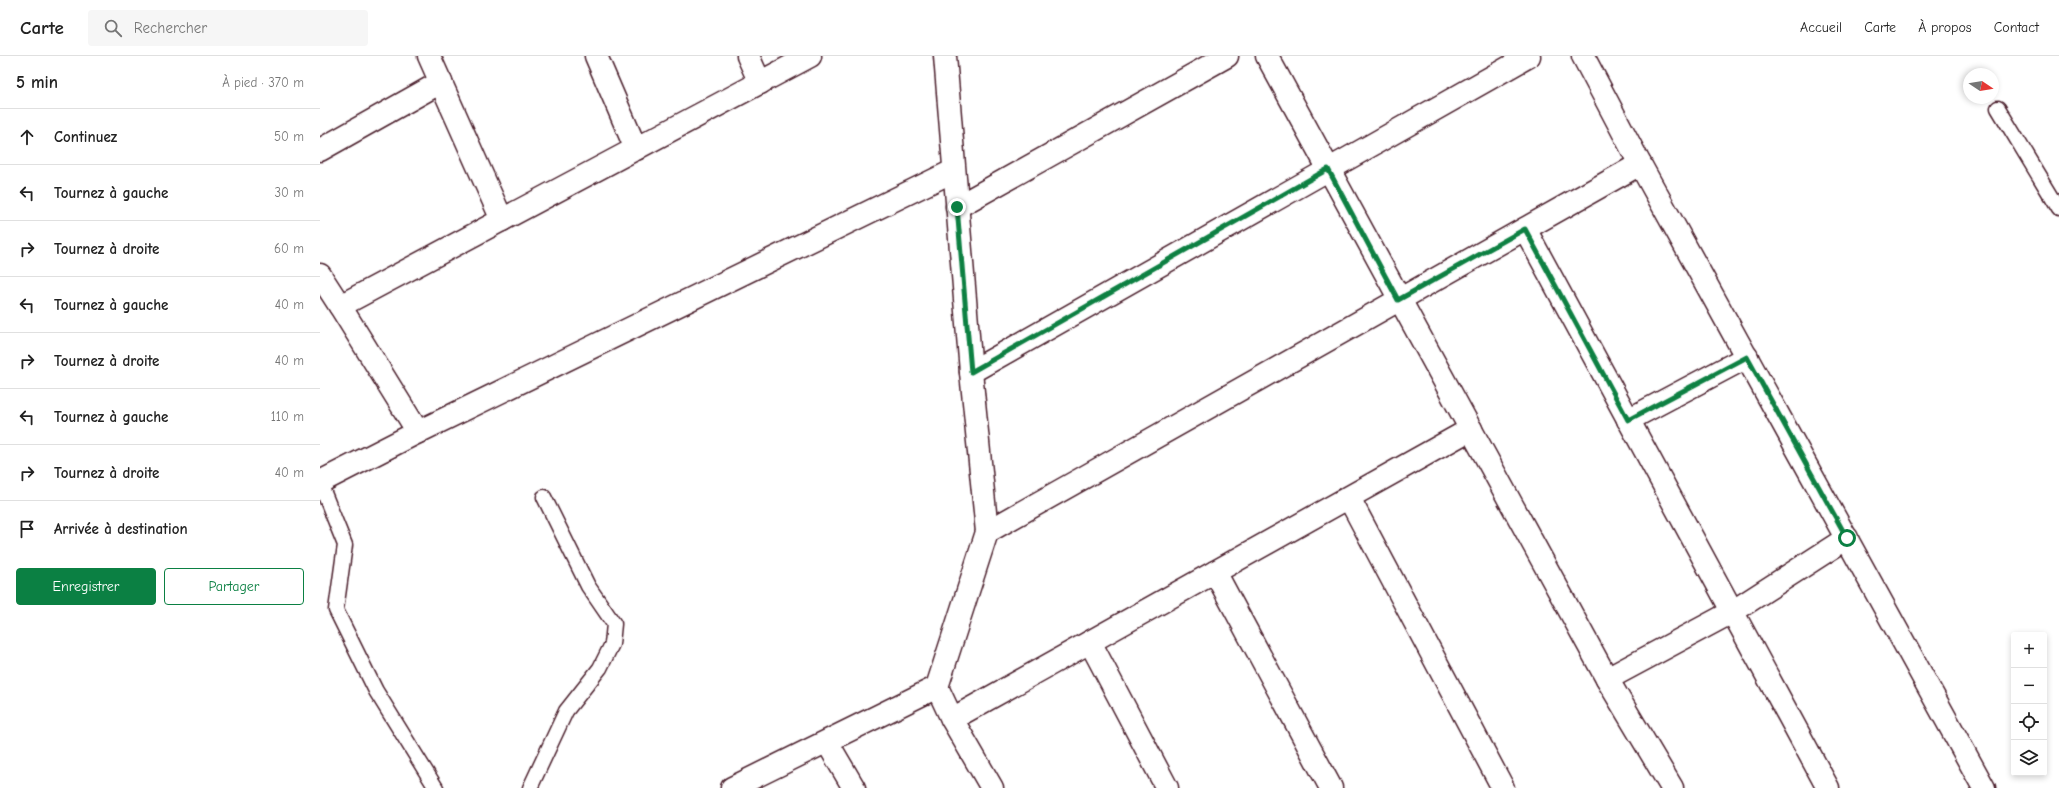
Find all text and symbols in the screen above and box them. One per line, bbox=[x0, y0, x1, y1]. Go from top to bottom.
search box bbox=[88, 10, 368, 46]
text: Carte bbox=[20, 17, 64, 39]
icon: search bbox=[102, 17, 124, 39]
text: Rechercher bbox=[134, 19, 207, 37]
text: Accueil bbox=[1800, 19, 1842, 36]
text: Carte bbox=[1864, 19, 1896, 36]
text: À propos bbox=[1918, 19, 1972, 36]
text: Contact bbox=[1994, 19, 2039, 36]
north arrow bbox=[1963, 68, 1999, 104]
text: 5 min bbox=[16, 73, 58, 92]
text: À pied · 370 m bbox=[222, 75, 304, 90]
icon: ahead bbox=[16, 126, 38, 148]
text: Continuez bbox=[54, 128, 117, 146]
text: 50 m bbox=[274, 129, 304, 144]
icon: left bbox=[16, 182, 38, 204]
text: Tournez à gauche bbox=[54, 184, 168, 202]
text: 30 m bbox=[274, 185, 304, 200]
route end bbox=[948, 198, 966, 216]
icon: right bbox=[16, 238, 38, 260]
text: Tournez à droite bbox=[54, 240, 159, 258]
text: 60 m bbox=[274, 241, 304, 256]
icon: left bbox=[16, 294, 38, 316]
text: Tournez à gauche bbox=[54, 296, 168, 314]
text: 40 m bbox=[275, 297, 304, 312]
icon: right bbox=[16, 350, 38, 372]
text: Tournez à droite bbox=[54, 352, 159, 370]
text: 40 m bbox=[275, 353, 304, 368]
icon: left bbox=[16, 406, 38, 428]
text: Tournez à gauche bbox=[54, 408, 168, 426]
text: 110 m bbox=[271, 409, 304, 424]
icon: right bbox=[16, 462, 38, 484]
text: Tournez à droite bbox=[54, 464, 159, 482]
text: 40 m bbox=[275, 465, 304, 480]
icon: arrive bbox=[16, 518, 38, 540]
text: Arrivée à destination bbox=[54, 520, 188, 538]
route start bbox=[1838, 529, 1856, 547]
button: Enregistrer bbox=[16, 568, 156, 605]
button: Partager bbox=[164, 568, 304, 605]
map controls bbox=[2011, 632, 2047, 776]
button: + bbox=[2011, 632, 2047, 668]
button: − bbox=[2011, 668, 2047, 704]
button: locate bbox=[2011, 704, 2047, 740]
button: layers bbox=[2011, 740, 2047, 776]

